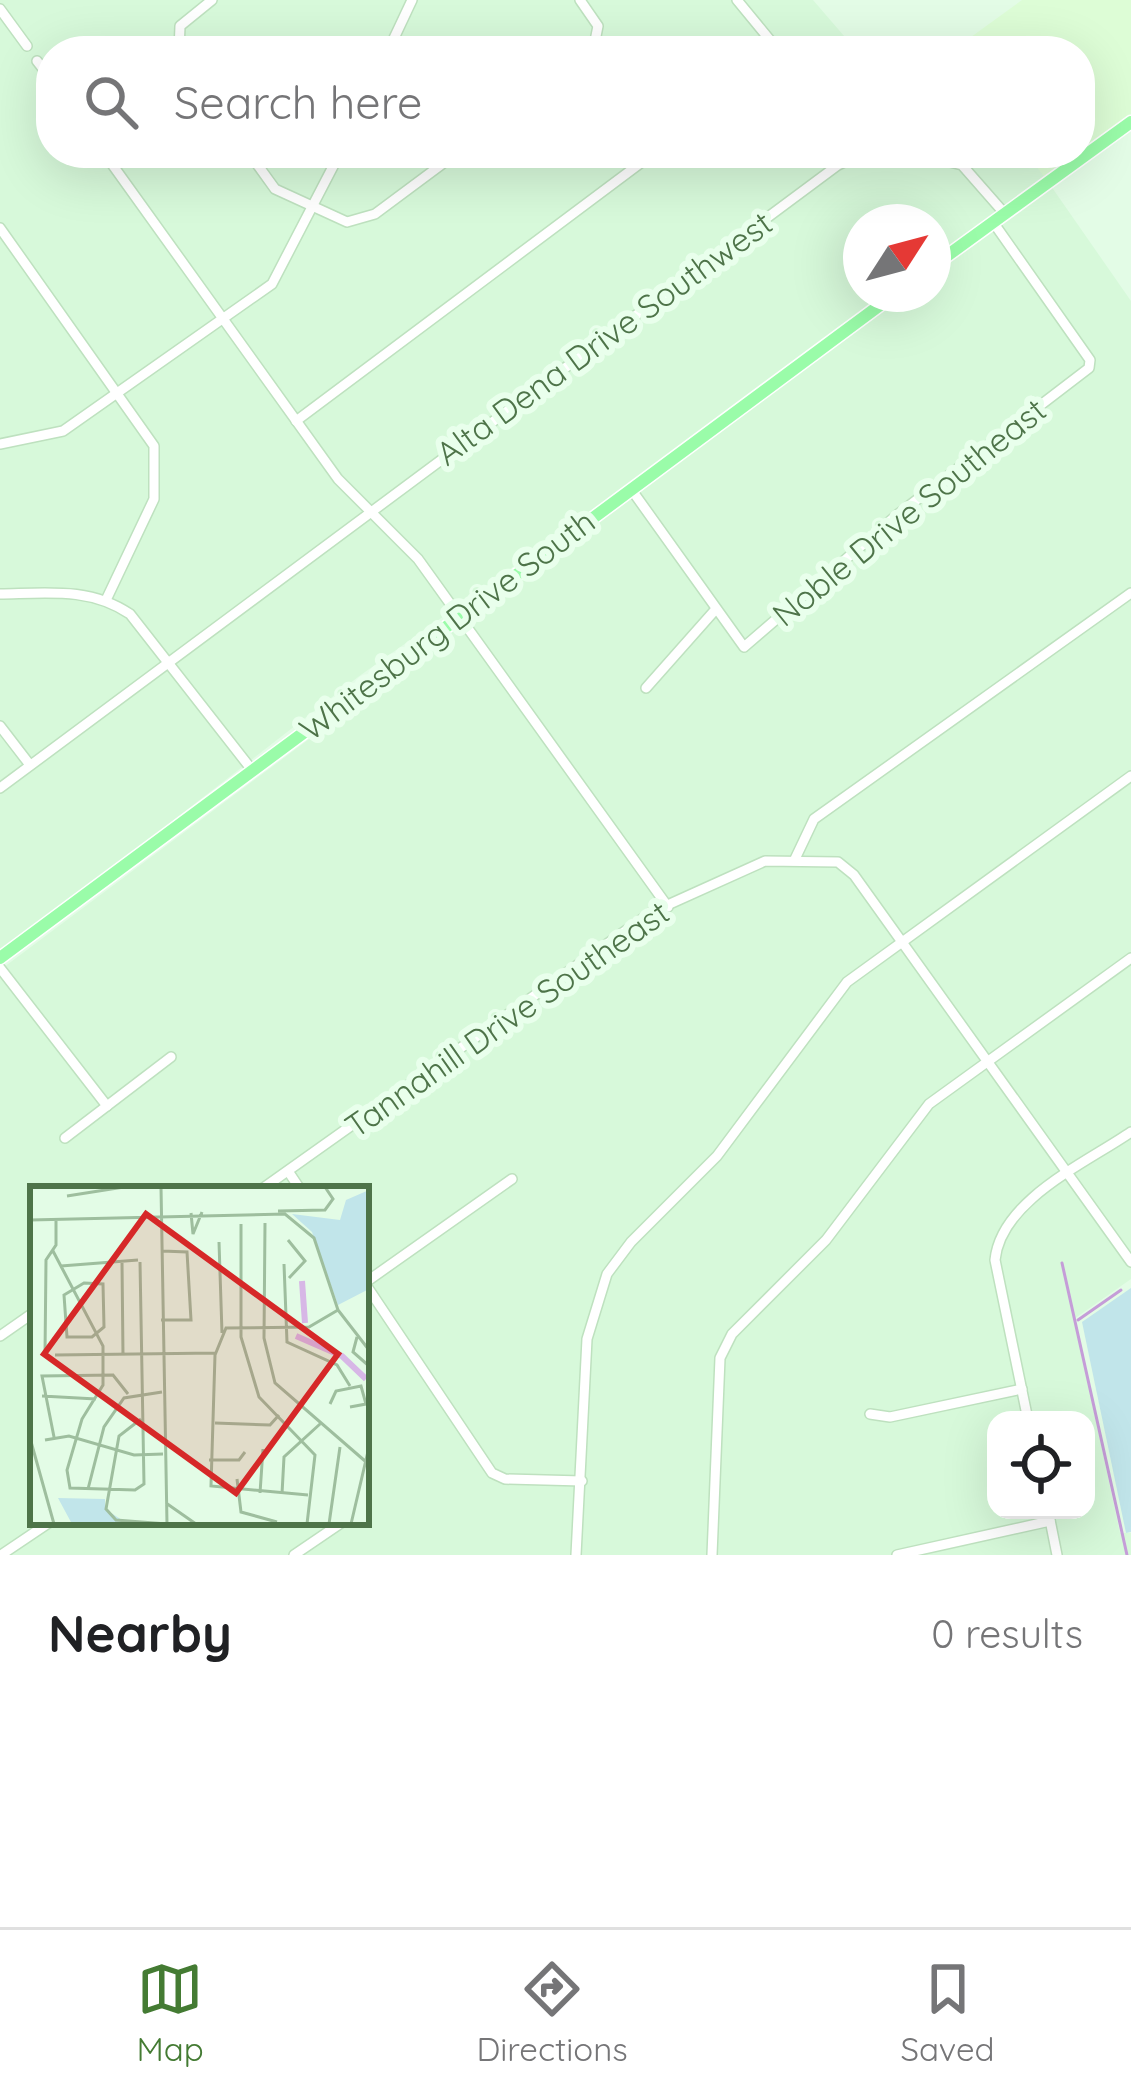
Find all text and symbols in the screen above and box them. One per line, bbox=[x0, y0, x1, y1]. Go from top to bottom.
search box bbox=[36, 36, 1095, 168]
icon: search bbox=[78, 69, 144, 135]
text: Search here bbox=[174, 74, 422, 130]
street label: Alta Dena Drive Southwest bbox=[428, 202, 780, 473]
north arrow bbox=[843, 204, 951, 312]
street label: Noble Drive Southeast bbox=[764, 389, 1054, 635]
street label: Whitesburg Drive South bbox=[291, 500, 602, 749]
street label: Tannahill Drive Southeast bbox=[337, 891, 677, 1146]
inset map bbox=[30, 1186, 369, 1525]
map controls bbox=[987, 1411, 1095, 1519]
button: locate bbox=[987, 1411, 1095, 1519]
text: Nearby bbox=[48, 1601, 232, 1665]
text: 0 results bbox=[931, 1609, 1083, 1658]
tab: Map bbox=[136, 1956, 204, 2069]
tab: Directions bbox=[476, 1956, 628, 2069]
tab: Saved bbox=[901, 1956, 995, 2069]

